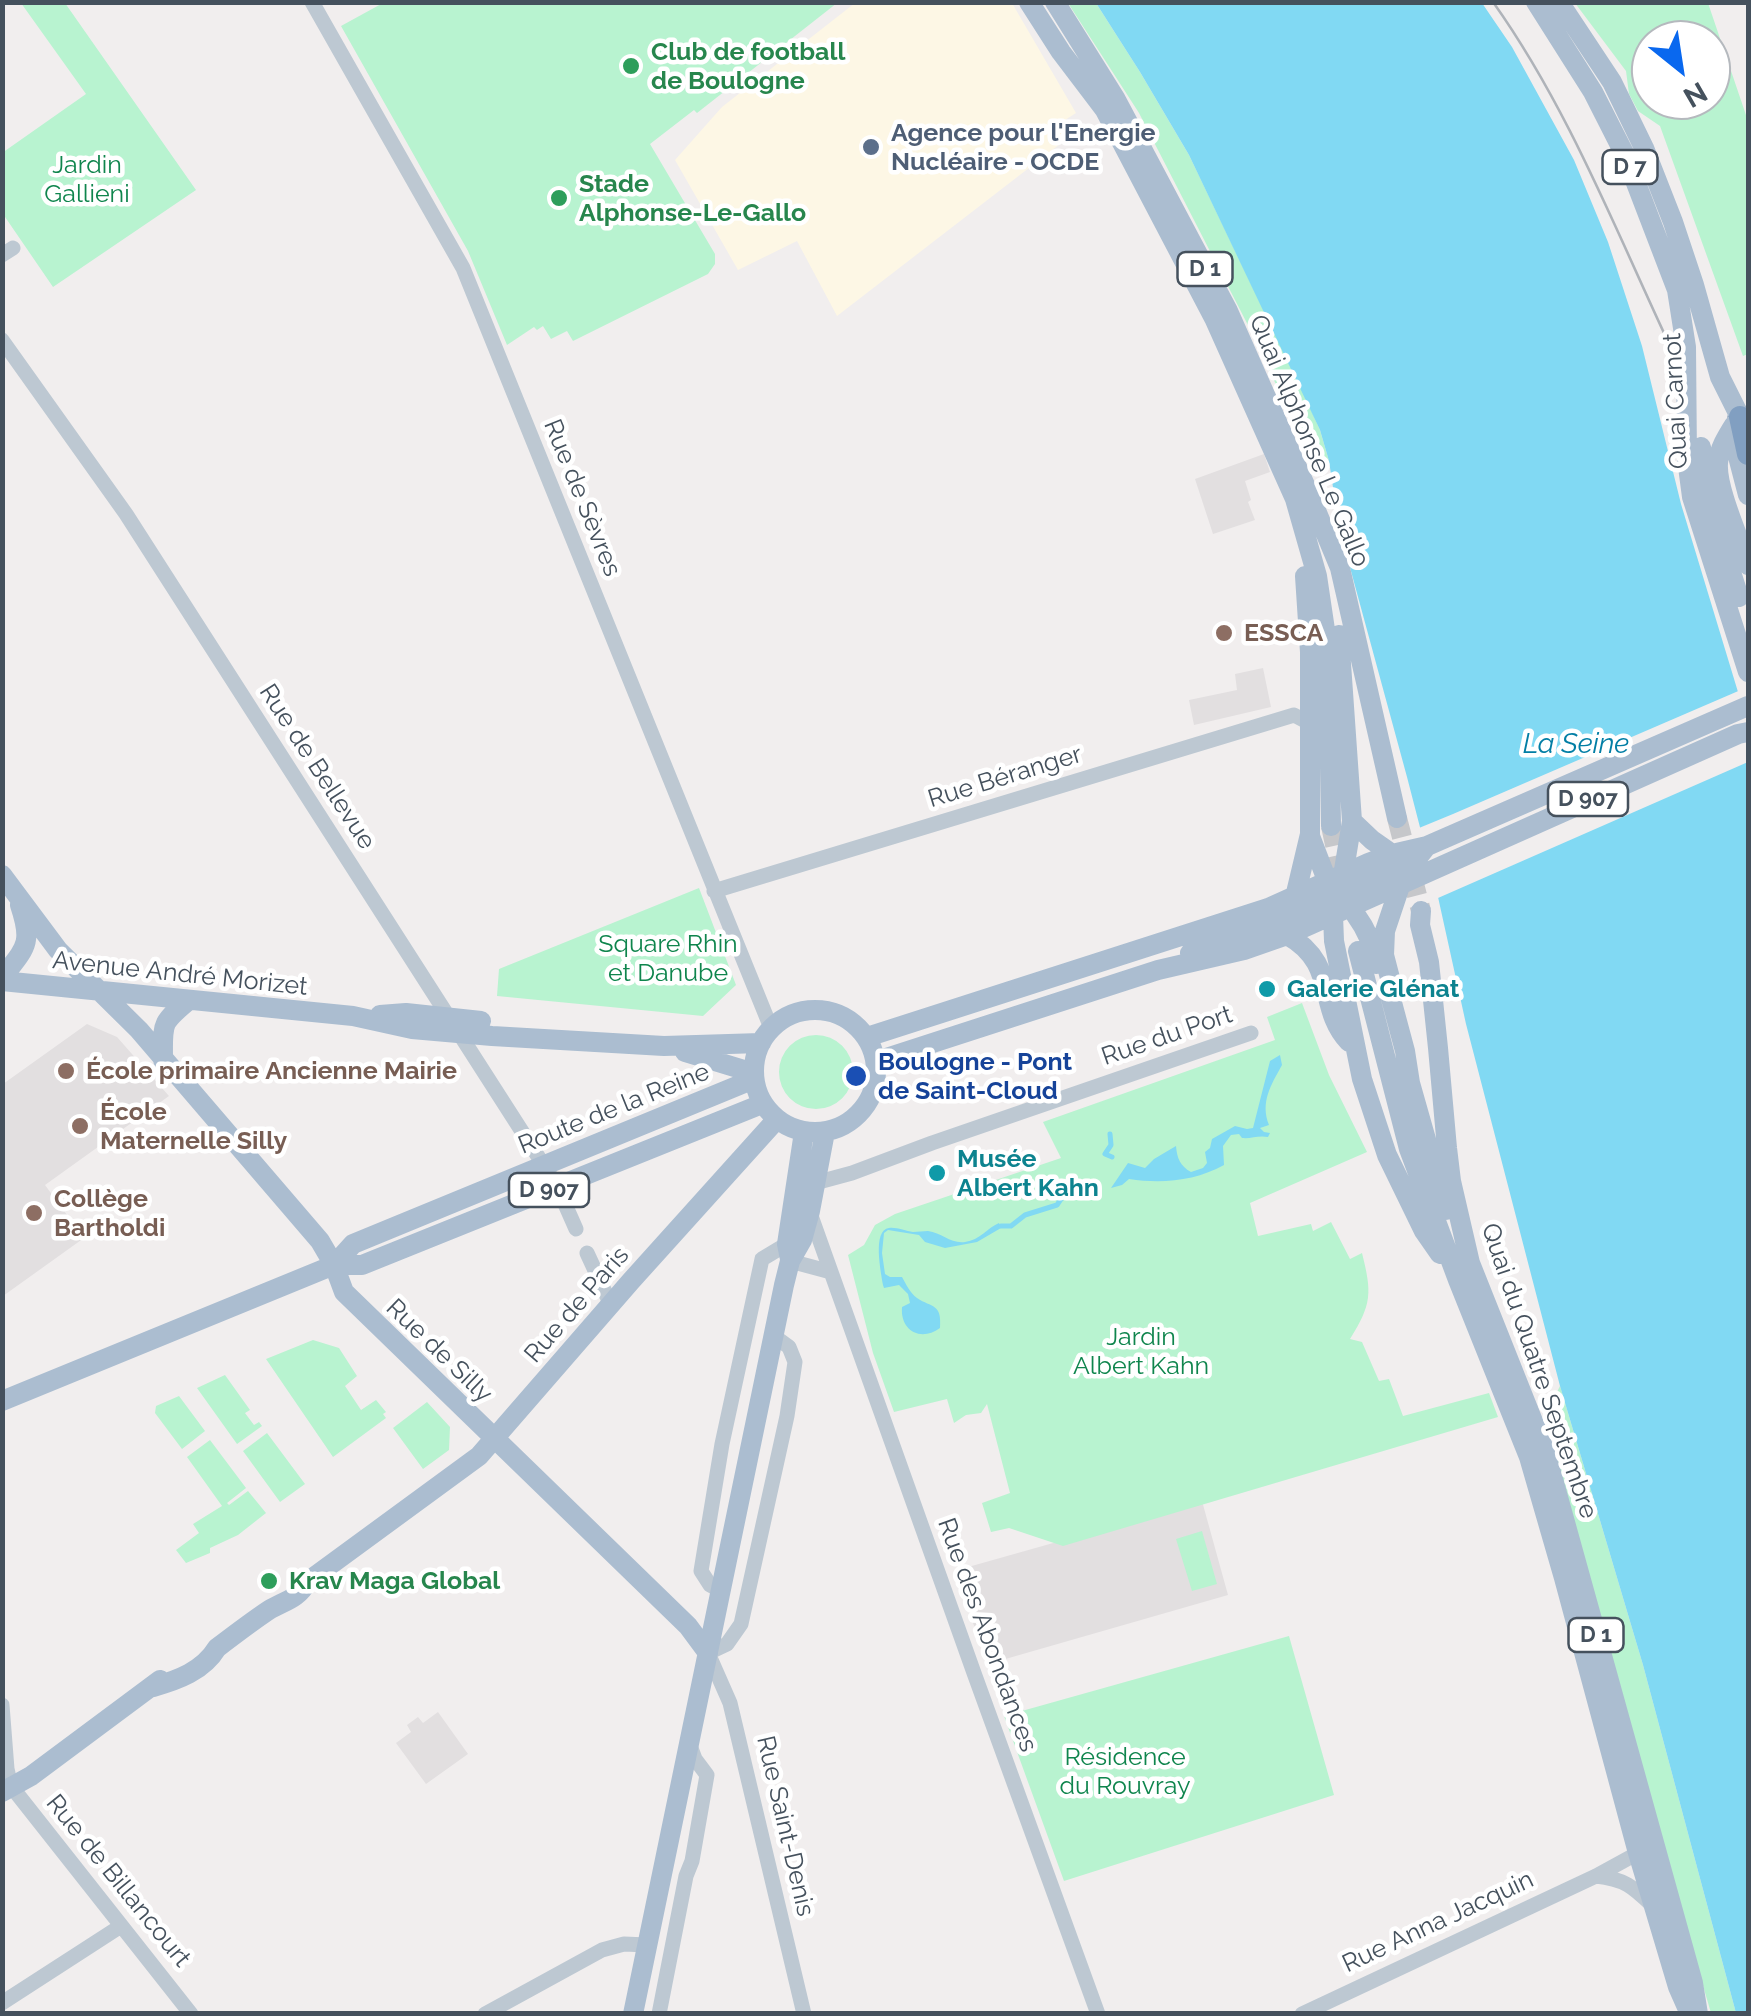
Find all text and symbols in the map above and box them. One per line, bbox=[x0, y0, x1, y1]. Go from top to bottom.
north arrow bbox=[1631, 20, 1731, 120]
place label: Club de football de Boulogne bbox=[651, 37, 845, 96]
marker: Club de football de Boulogne bbox=[620, 55, 642, 77]
text: N bbox=[1678, 75, 1713, 114]
place label: Agence pour l'Energie Nucléaire - OCDE bbox=[891, 118, 1156, 177]
marker: Agence pour l'Energie Nucléaire - OCDE bbox=[860, 136, 882, 158]
park label: Jardin Gallieni bbox=[44, 150, 130, 209]
road number: D 7 bbox=[1602, 150, 1658, 184]
place label: Stade Alphonse-Le-Gallo bbox=[579, 169, 806, 228]
marker: Stade Alphonse-Le-Gallo bbox=[548, 187, 570, 209]
road number: D 1 bbox=[1178, 252, 1232, 286]
street label: Quai Alphonse Le Gallo bbox=[1242, 311, 1376, 571]
street label: Quai Carnot bbox=[1657, 332, 1695, 470]
street label: Rue de Sèvres bbox=[537, 415, 627, 581]
place label: ESSCA bbox=[1244, 618, 1323, 648]
marker: ESSCA bbox=[1213, 622, 1235, 644]
street label: Rue de Bellevue bbox=[252, 679, 382, 855]
water label: La Seine bbox=[1523, 728, 1629, 762]
street label: Rue Béranger bbox=[925, 739, 1085, 815]
road number: D 907 bbox=[1548, 782, 1628, 816]
park label: Square Rhin et Danube bbox=[598, 929, 738, 988]
street label: Avenue André Morizet bbox=[51, 946, 309, 1002]
place label: Galerie Glénat bbox=[1287, 974, 1459, 1004]
marker: Galerie Glénat bbox=[1256, 978, 1278, 1000]
street label: Rue du Port bbox=[1098, 1000, 1236, 1072]
place label: Boulogne - Pont de Saint-Cloud bbox=[878, 1047, 1072, 1106]
place label: École primaire Ancienne Mairie bbox=[86, 1056, 457, 1086]
street label: Route de la Reine bbox=[514, 1057, 714, 1161]
marker: École primaire Ancienne Mairie bbox=[55, 1060, 77, 1082]
marker: Boulogne - Pont de Saint-Cloud bbox=[843, 1063, 869, 1089]
place label: École Maternelle Silly bbox=[100, 1097, 287, 1156]
marker: École Maternelle Silly bbox=[69, 1115, 91, 1137]
place label: Musée Albert Kahn bbox=[957, 1144, 1099, 1203]
marker: Musée Albert Kahn bbox=[926, 1162, 948, 1184]
road number: D 907 bbox=[509, 1173, 589, 1207]
place label: Collège Bartholdi bbox=[54, 1184, 165, 1243]
marker: Collège Bartholdi bbox=[23, 1202, 45, 1224]
street label: Quai du Quatre Septembre bbox=[1474, 1220, 1604, 1522]
street label: Rue de Paris bbox=[518, 1241, 636, 1369]
street label: Rue de Silly bbox=[380, 1293, 498, 1409]
park label: Jardin Albert Kahn bbox=[1073, 1322, 1209, 1381]
street label: Rue des Abondances bbox=[931, 1514, 1043, 1756]
place label: Krav Maga Global bbox=[289, 1566, 500, 1596]
marker: Krav Maga Global bbox=[258, 1570, 280, 1592]
road number: D 1 bbox=[1568, 1618, 1624, 1652]
street label: Rue Saint-Denis bbox=[750, 1733, 820, 1919]
park label: Résidence du Rouvray bbox=[1059, 1742, 1191, 1801]
street label: Rue de Billancourt bbox=[39, 1789, 197, 1973]
street label: Rue Anna Jacquin bbox=[1338, 1865, 1538, 1979]

